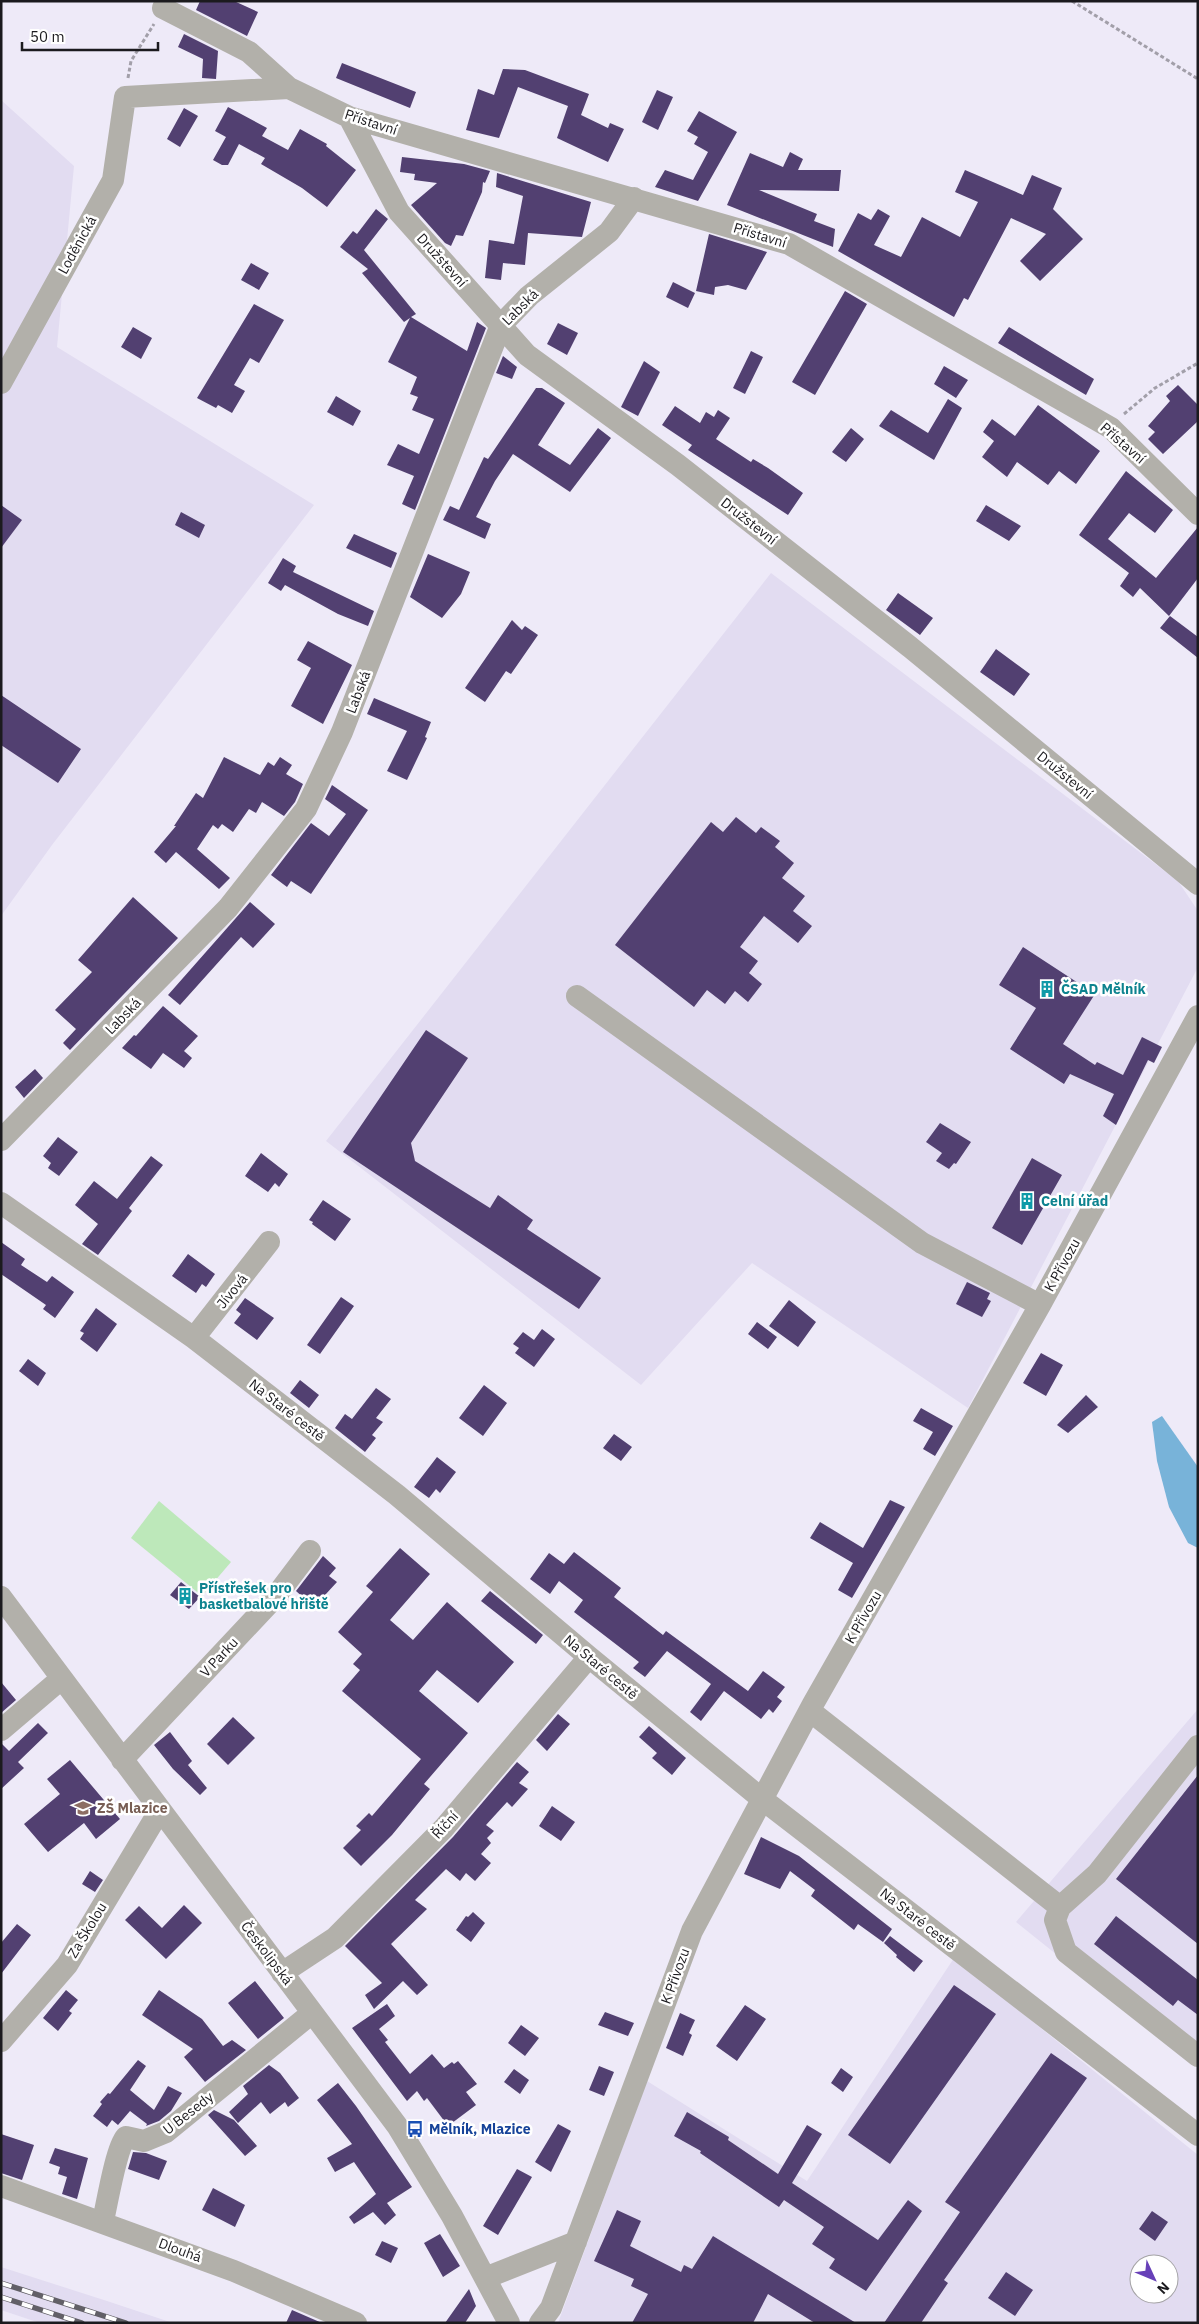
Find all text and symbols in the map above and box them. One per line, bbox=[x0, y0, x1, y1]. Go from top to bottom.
scale bar bbox=[22, 20, 159, 52]
text: 50 m bbox=[30, 27, 65, 46]
street label: Přístavní bbox=[342, 105, 400, 139]
street label: Loděnická bbox=[54, 212, 101, 277]
street label: Přístavní bbox=[731, 218, 789, 252]
street label: Družstevní bbox=[413, 229, 471, 291]
street label: Labská bbox=[498, 285, 542, 329]
street label: Přístavní bbox=[1097, 418, 1150, 468]
street label: Družstevní bbox=[717, 493, 781, 549]
street label: Labská bbox=[342, 668, 375, 716]
street label: Družstevní bbox=[1034, 747, 1097, 803]
building icon: ČSAD Mělník bbox=[1037, 979, 1057, 999]
place label: ČSAD Mělník bbox=[1061, 979, 1146, 998]
street label: Labská bbox=[101, 993, 145, 1038]
building icon: Celní úřad bbox=[1017, 1191, 1037, 1211]
place label: Celní úřad bbox=[1041, 1192, 1108, 1210]
street label: K Přívozu bbox=[1040, 1235, 1084, 1295]
street label: Jívová bbox=[213, 1270, 252, 1312]
street label: Na Staré cestě bbox=[246, 1375, 329, 1445]
place label: Přístřešek pro basketbalové hřiště bbox=[199, 1579, 329, 1613]
building icon: Přístřešek pro basketbalové hřiště bbox=[175, 1586, 195, 1606]
street label: K Přívozu bbox=[841, 1587, 885, 1647]
street label: Na Staré cestě bbox=[560, 1631, 642, 1703]
street label: V Parku bbox=[196, 1633, 242, 1681]
school or university icon: ZŠ Mlazice bbox=[73, 1798, 93, 1818]
place label: ZŠ Mlazice bbox=[97, 1798, 168, 1817]
street label: Říční bbox=[427, 1806, 462, 1843]
street label: Na Staré cestě bbox=[877, 1884, 960, 1954]
street label: Za Školou bbox=[63, 1898, 111, 1961]
street label: Českolipská bbox=[237, 1917, 298, 1989]
street label: K Přívozu bbox=[657, 1946, 693, 2006]
street label: U Besedy bbox=[159, 2088, 217, 2138]
bus stop icon: Mělník, Mlazice bbox=[405, 2119, 425, 2139]
place label: Mělník, Mlazice bbox=[429, 2120, 531, 2138]
street label: Dlouhá bbox=[156, 2234, 204, 2266]
north arrow bbox=[1129, 2254, 1179, 2304]
text: N bbox=[1153, 2278, 1173, 2298]

